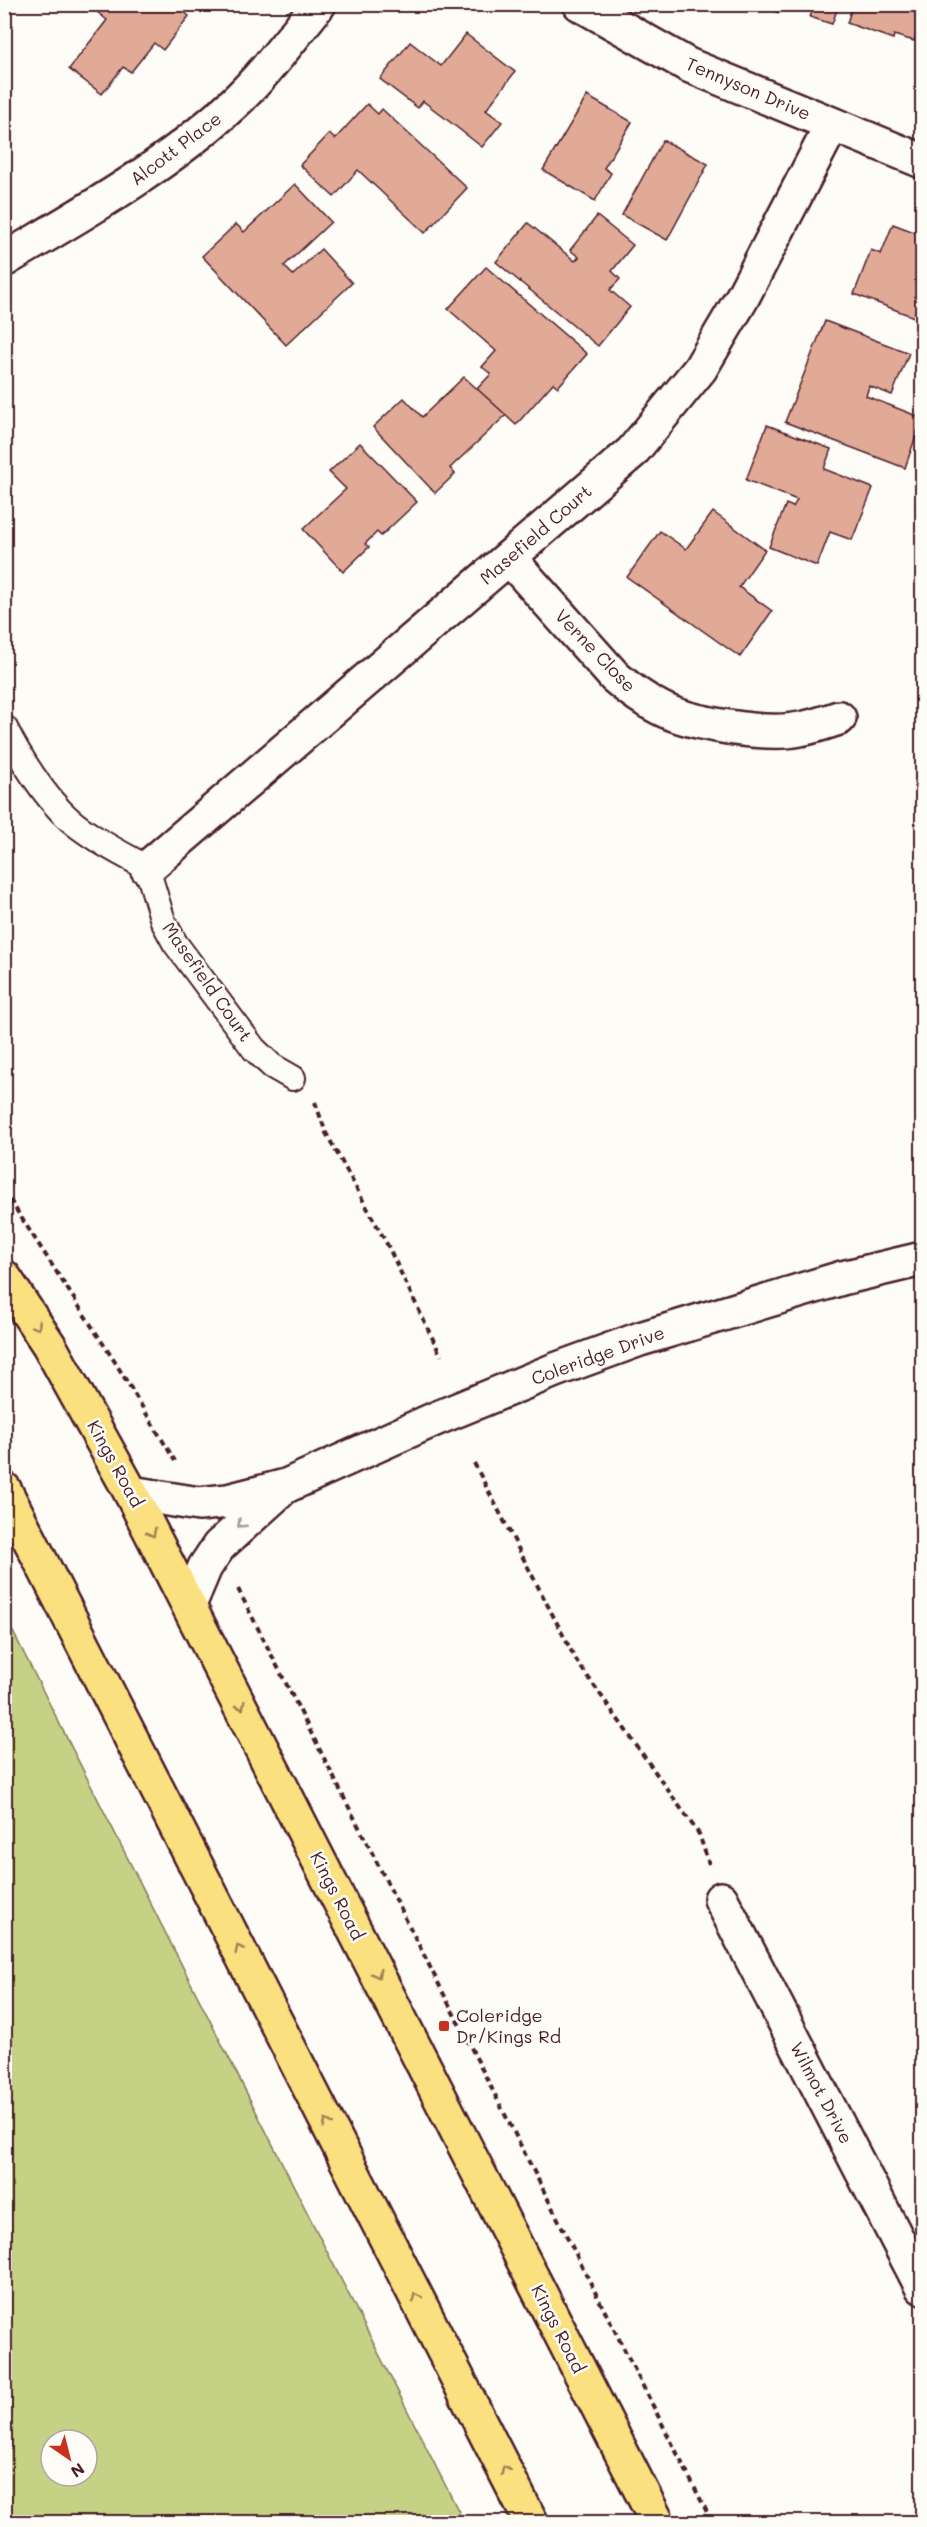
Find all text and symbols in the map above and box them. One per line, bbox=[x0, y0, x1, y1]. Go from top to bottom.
street label: Tennyson Drive bbox=[682, 51, 814, 125]
street label: Alcott Place bbox=[125, 106, 226, 190]
street label: Masefield Court bbox=[474, 479, 596, 590]
street label: Verne Close bbox=[550, 604, 641, 697]
street label: Masefield Court bbox=[158, 917, 258, 1046]
one-way arrow bbox=[30, 1319, 41, 1330]
street label: Coleridge Drive bbox=[528, 1320, 668, 1390]
street label: Kings Road bbox=[82, 1416, 150, 1511]
one-way arrow bbox=[237, 1517, 248, 1528]
one-way arrow bbox=[145, 1527, 156, 1537]
one-way arrow bbox=[234, 1700, 245, 1711]
street label: Kings Road bbox=[305, 1847, 370, 1944]
one-way arrow bbox=[235, 1945, 246, 1956]
one-way arrow bbox=[370, 1967, 381, 1978]
place label: Coleridge Dr/Kings Rd bbox=[456, 2003, 561, 2048]
marker: Coleridge Dr/Kings Rd bbox=[437, 2019, 451, 2033]
street label: Wilmot Drive bbox=[785, 2037, 859, 2148]
one-way arrow bbox=[323, 2118, 335, 2129]
street label: Kings Road bbox=[526, 2280, 591, 2377]
one-way arrow bbox=[412, 2292, 423, 2303]
north arrow bbox=[39, 2428, 99, 2488]
text: N bbox=[67, 2459, 89, 2483]
one-way arrow bbox=[500, 2466, 512, 2477]

